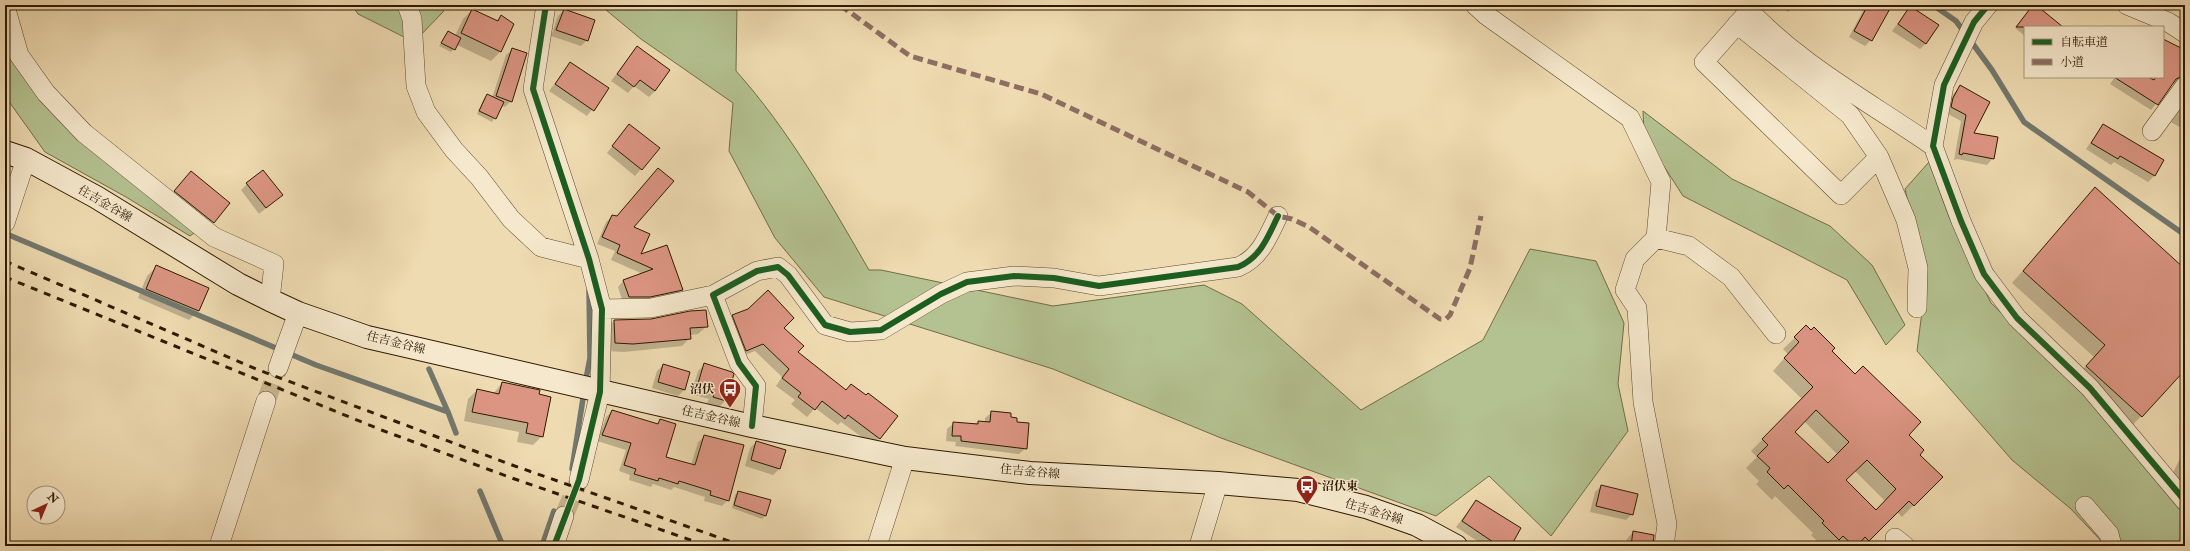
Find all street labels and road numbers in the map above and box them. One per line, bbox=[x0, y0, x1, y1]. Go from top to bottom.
street label: 住吉金谷線 bbox=[75, 183, 135, 225]
street label: 住吉金谷線 bbox=[365, 328, 427, 358]
street label: 住吉金谷線 bbox=[680, 403, 742, 431]
street label: 住吉金谷線 bbox=[999, 462, 1061, 482]
street label: 住吉金谷線 bbox=[1343, 496, 1405, 528]

